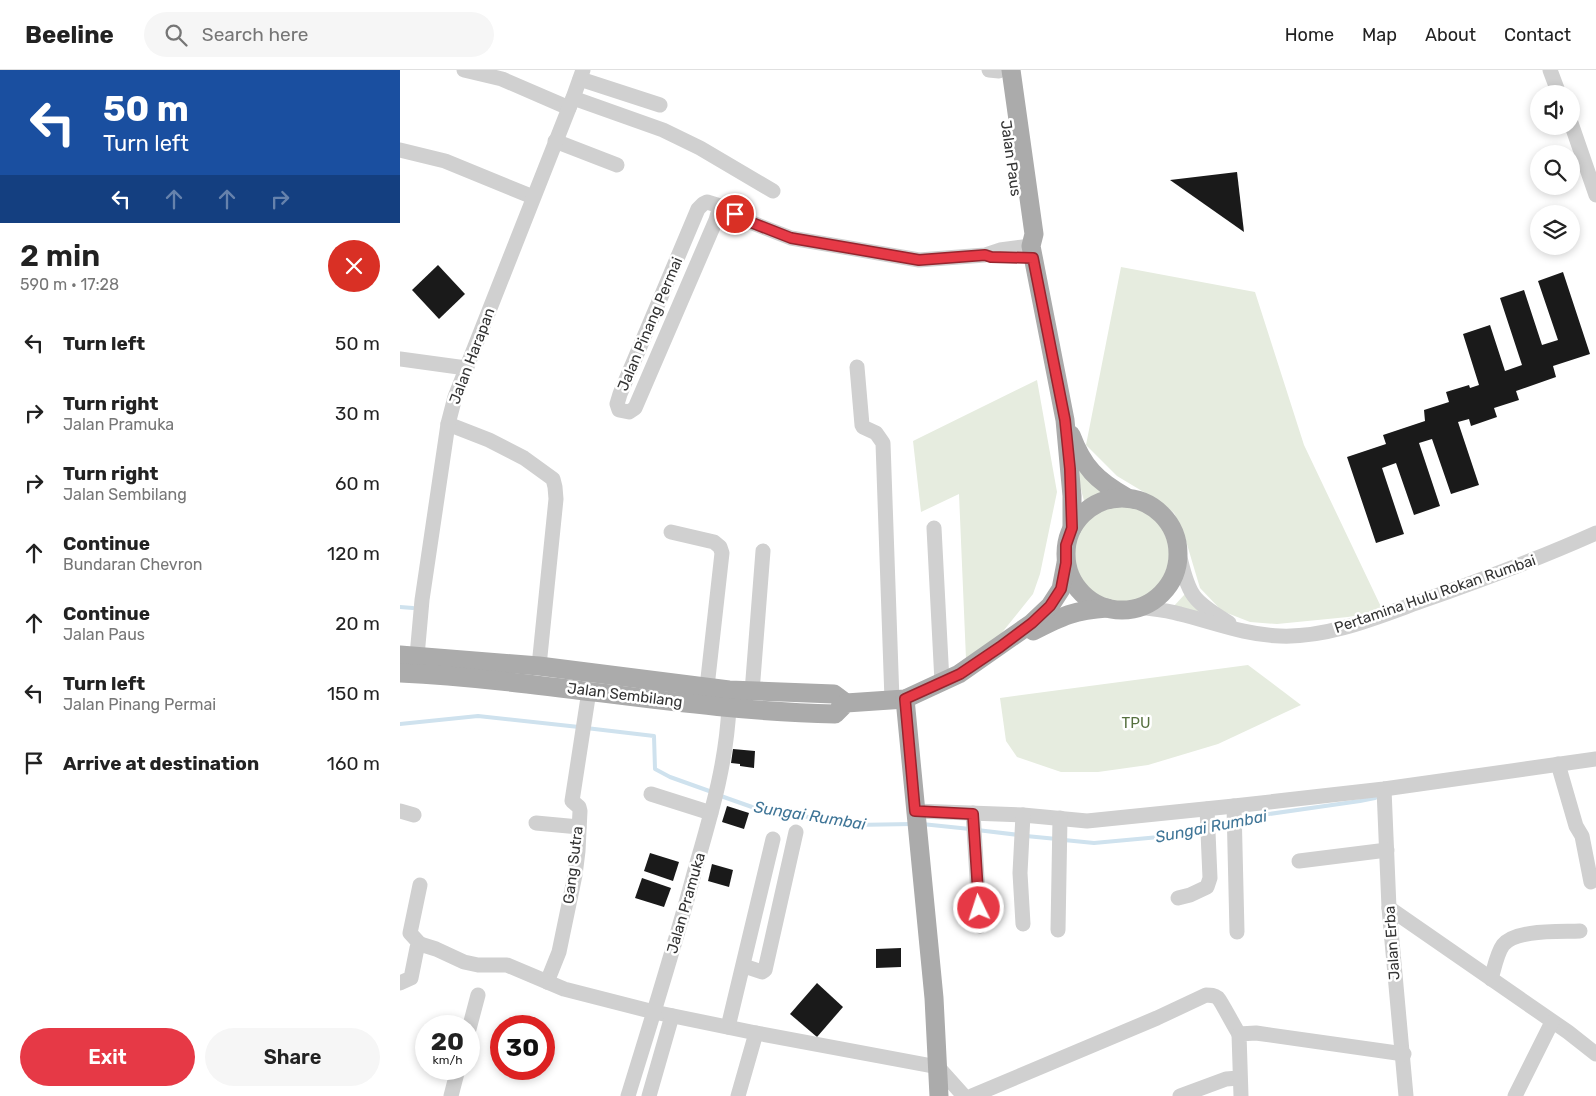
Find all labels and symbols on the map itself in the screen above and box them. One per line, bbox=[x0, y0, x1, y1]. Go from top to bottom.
street label: Jalan Paus bbox=[997, 119, 1025, 198]
pin bbox=[714, 193, 756, 235]
street label: Jalan Pinang Permai bbox=[614, 254, 686, 394]
street label: Jalan Harapan bbox=[445, 305, 499, 407]
street label: Pertamina Hulu Rokan Rumbai bbox=[1332, 551, 1538, 637]
street label: Jalan Sembilang bbox=[566, 679, 684, 711]
park label: TPU bbox=[1122, 714, 1150, 732]
water label: Sungai Rumbai bbox=[753, 797, 868, 834]
water label: Sungai Rumbai bbox=[1154, 806, 1270, 847]
street label: Gang Sutra bbox=[559, 825, 587, 905]
street label: Jalan Pramuka bbox=[663, 850, 709, 956]
position arrow bbox=[952, 881, 1004, 933]
street label: Jalan Erba bbox=[1380, 905, 1404, 981]
speed limit sign: 30 bbox=[490, 1015, 555, 1080]

